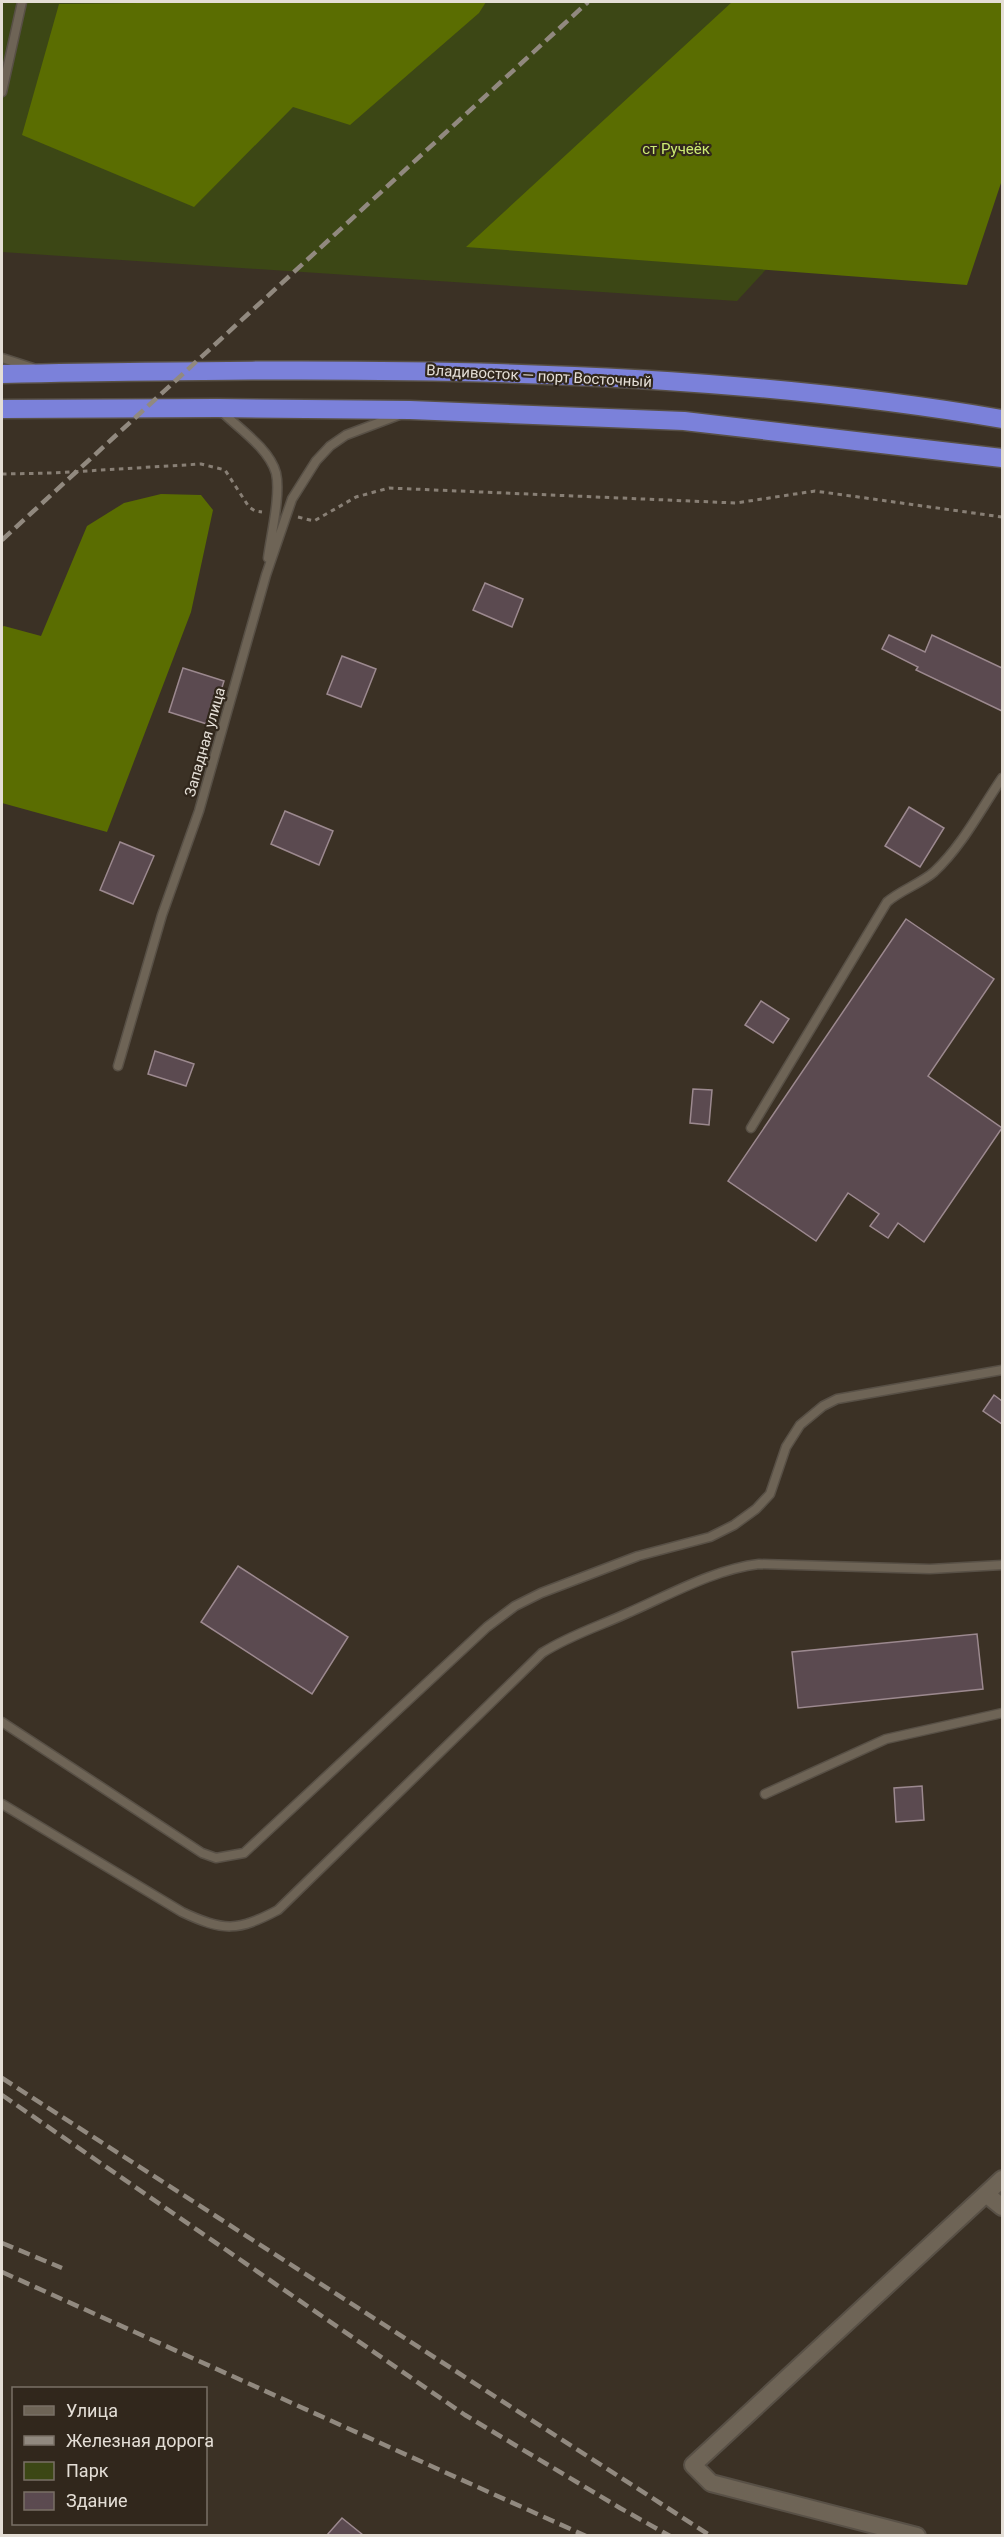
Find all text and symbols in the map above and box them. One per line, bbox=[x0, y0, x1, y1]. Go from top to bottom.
park label: ст Ручеёк bbox=[642, 140, 710, 158]
street label: Владивосток — порт Восточный bbox=[426, 361, 652, 391]
street label: Западная улица bbox=[181, 685, 229, 799]
legend bbox=[12, 2387, 207, 2525]
text: Улица bbox=[66, 2400, 118, 2421]
text: Железная дорога bbox=[66, 2430, 214, 2451]
text: Парк bbox=[66, 2460, 109, 2481]
text: Здание bbox=[66, 2490, 128, 2511]

